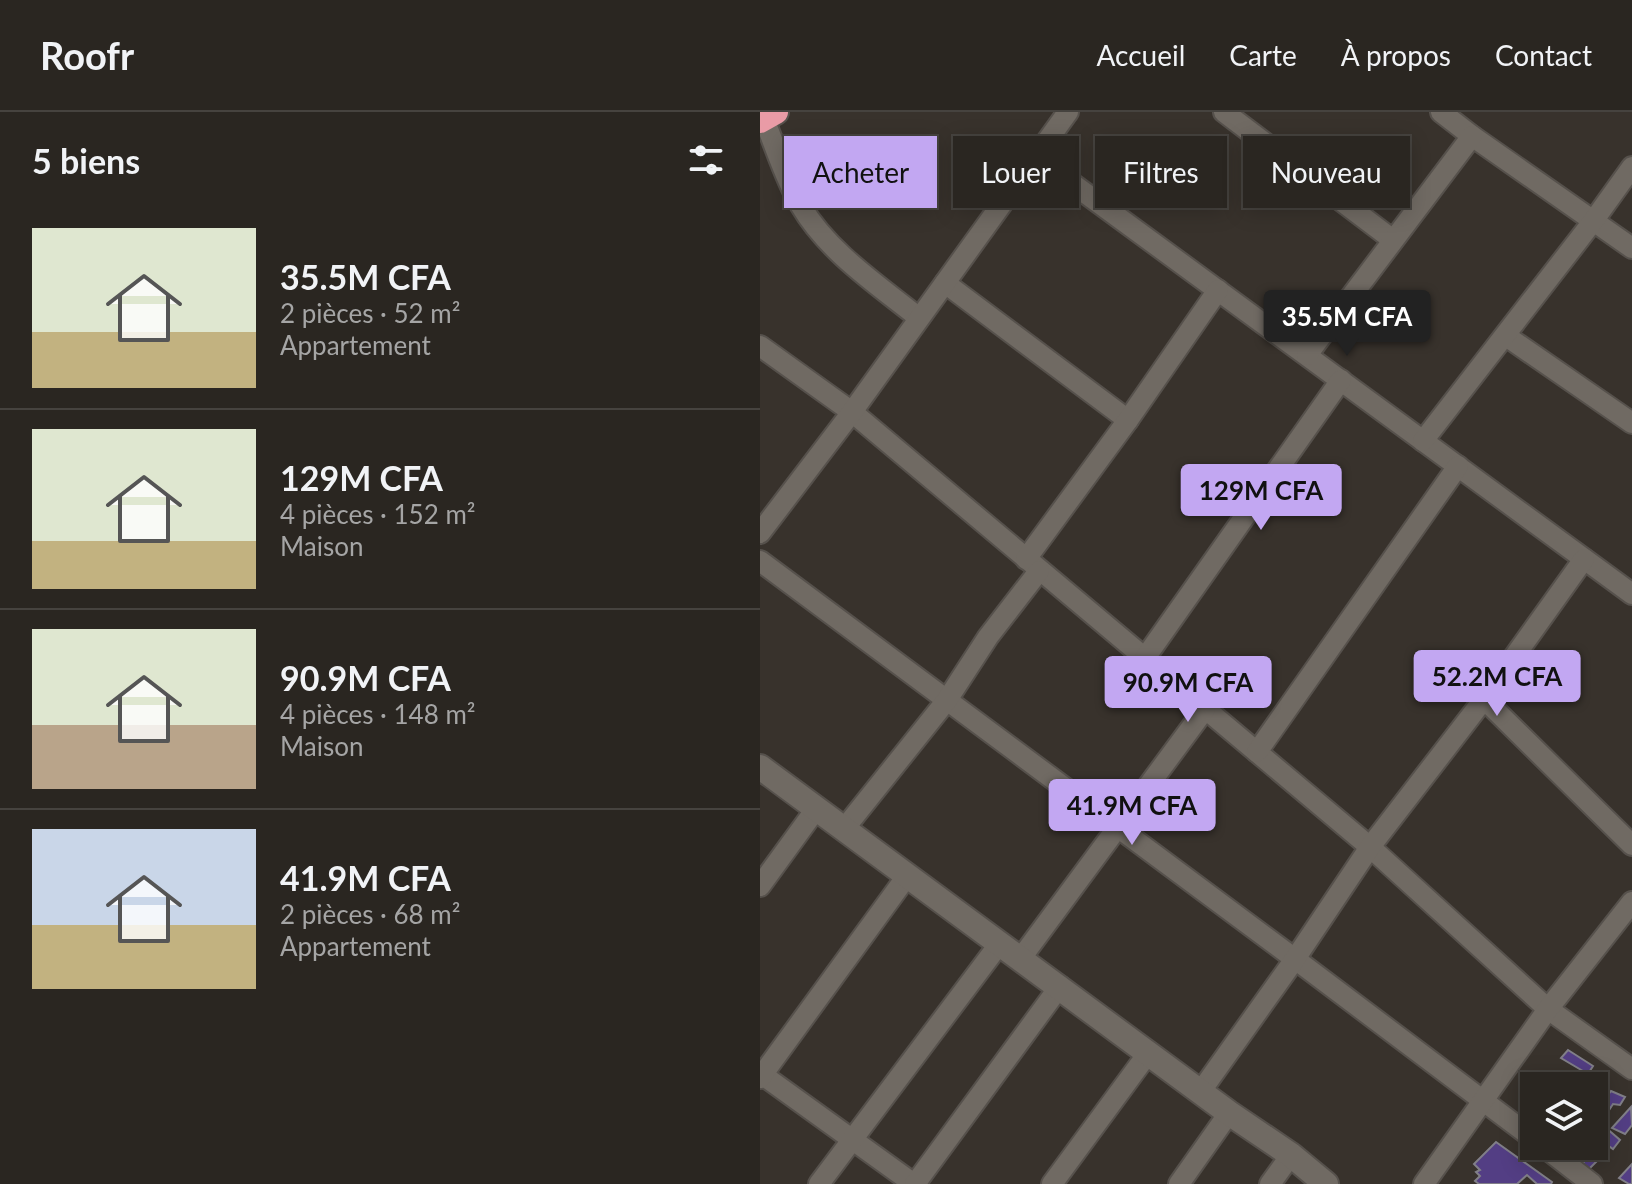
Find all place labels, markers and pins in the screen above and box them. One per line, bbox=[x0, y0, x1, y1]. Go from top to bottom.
pin: 35.5M CFA bbox=[1255, 290, 1439, 358]
pin: 129M CFA bbox=[1178, 464, 1344, 532]
pin: 52.2M CFA bbox=[1405, 650, 1589, 718]
pin: 90.9M CFA bbox=[1096, 656, 1280, 724]
pin: 41.9M CFA bbox=[1040, 779, 1224, 847]

